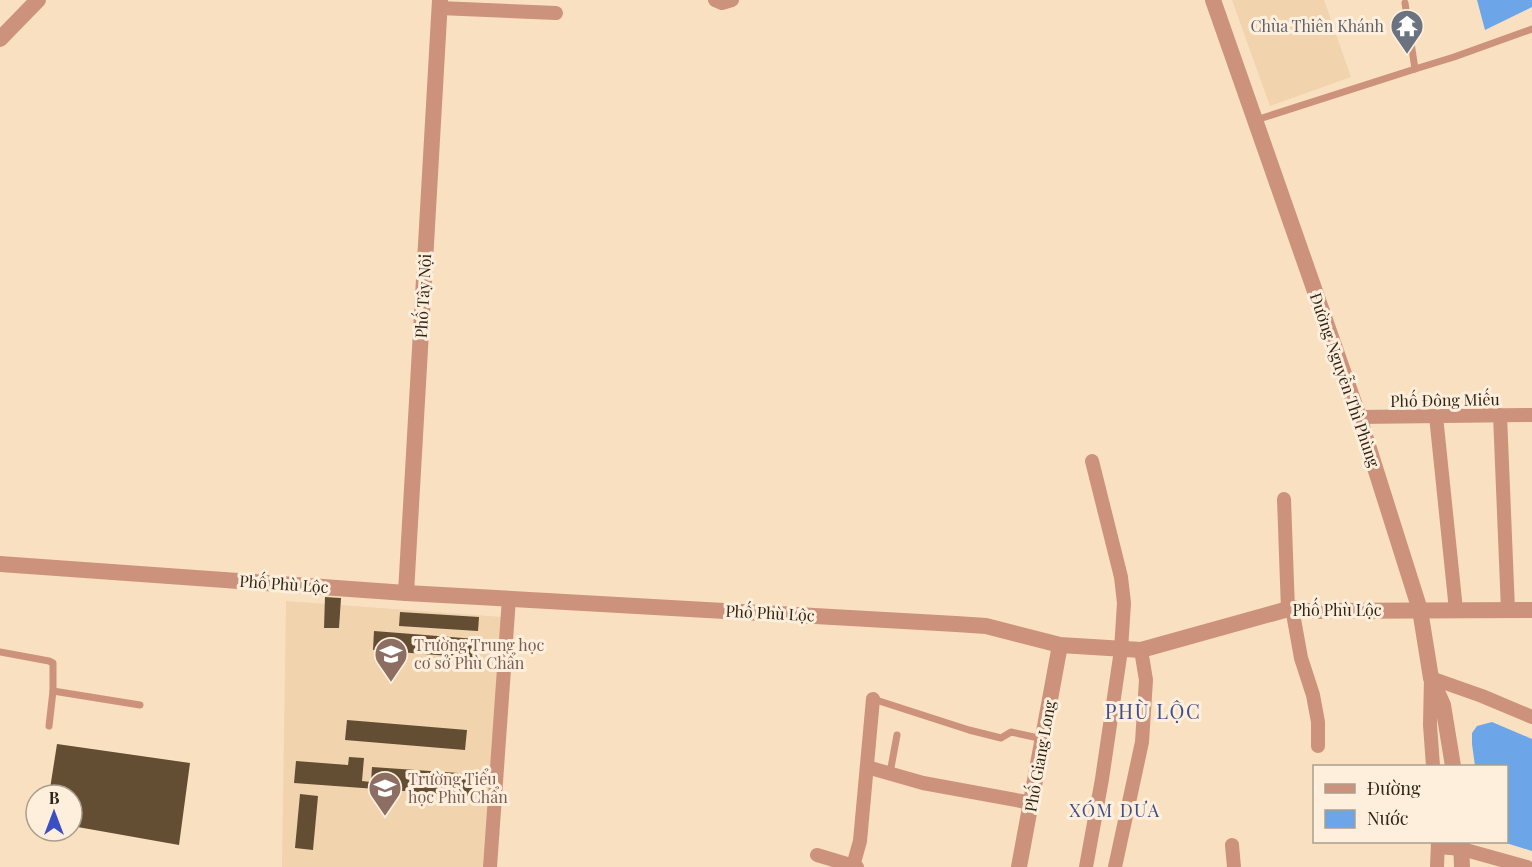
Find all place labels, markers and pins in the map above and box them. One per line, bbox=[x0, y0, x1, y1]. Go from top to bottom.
temple icon: Chùa Thiên Khánh bbox=[1389, 8, 1425, 55]
place label: Chùa Thiên Khánh bbox=[1251, 15, 1385, 36]
place label: Trường Trung học cơ sở Phù Chẩn bbox=[414, 634, 544, 673]
school or university icon: Trường Trung học cơ sở Phù Chẩn bbox=[373, 636, 409, 683]
place label: Trường Tiểu học Phù Chẩn bbox=[408, 768, 508, 807]
school or university icon: Trường Tiểu học Phù Chẩn bbox=[367, 770, 403, 817]

